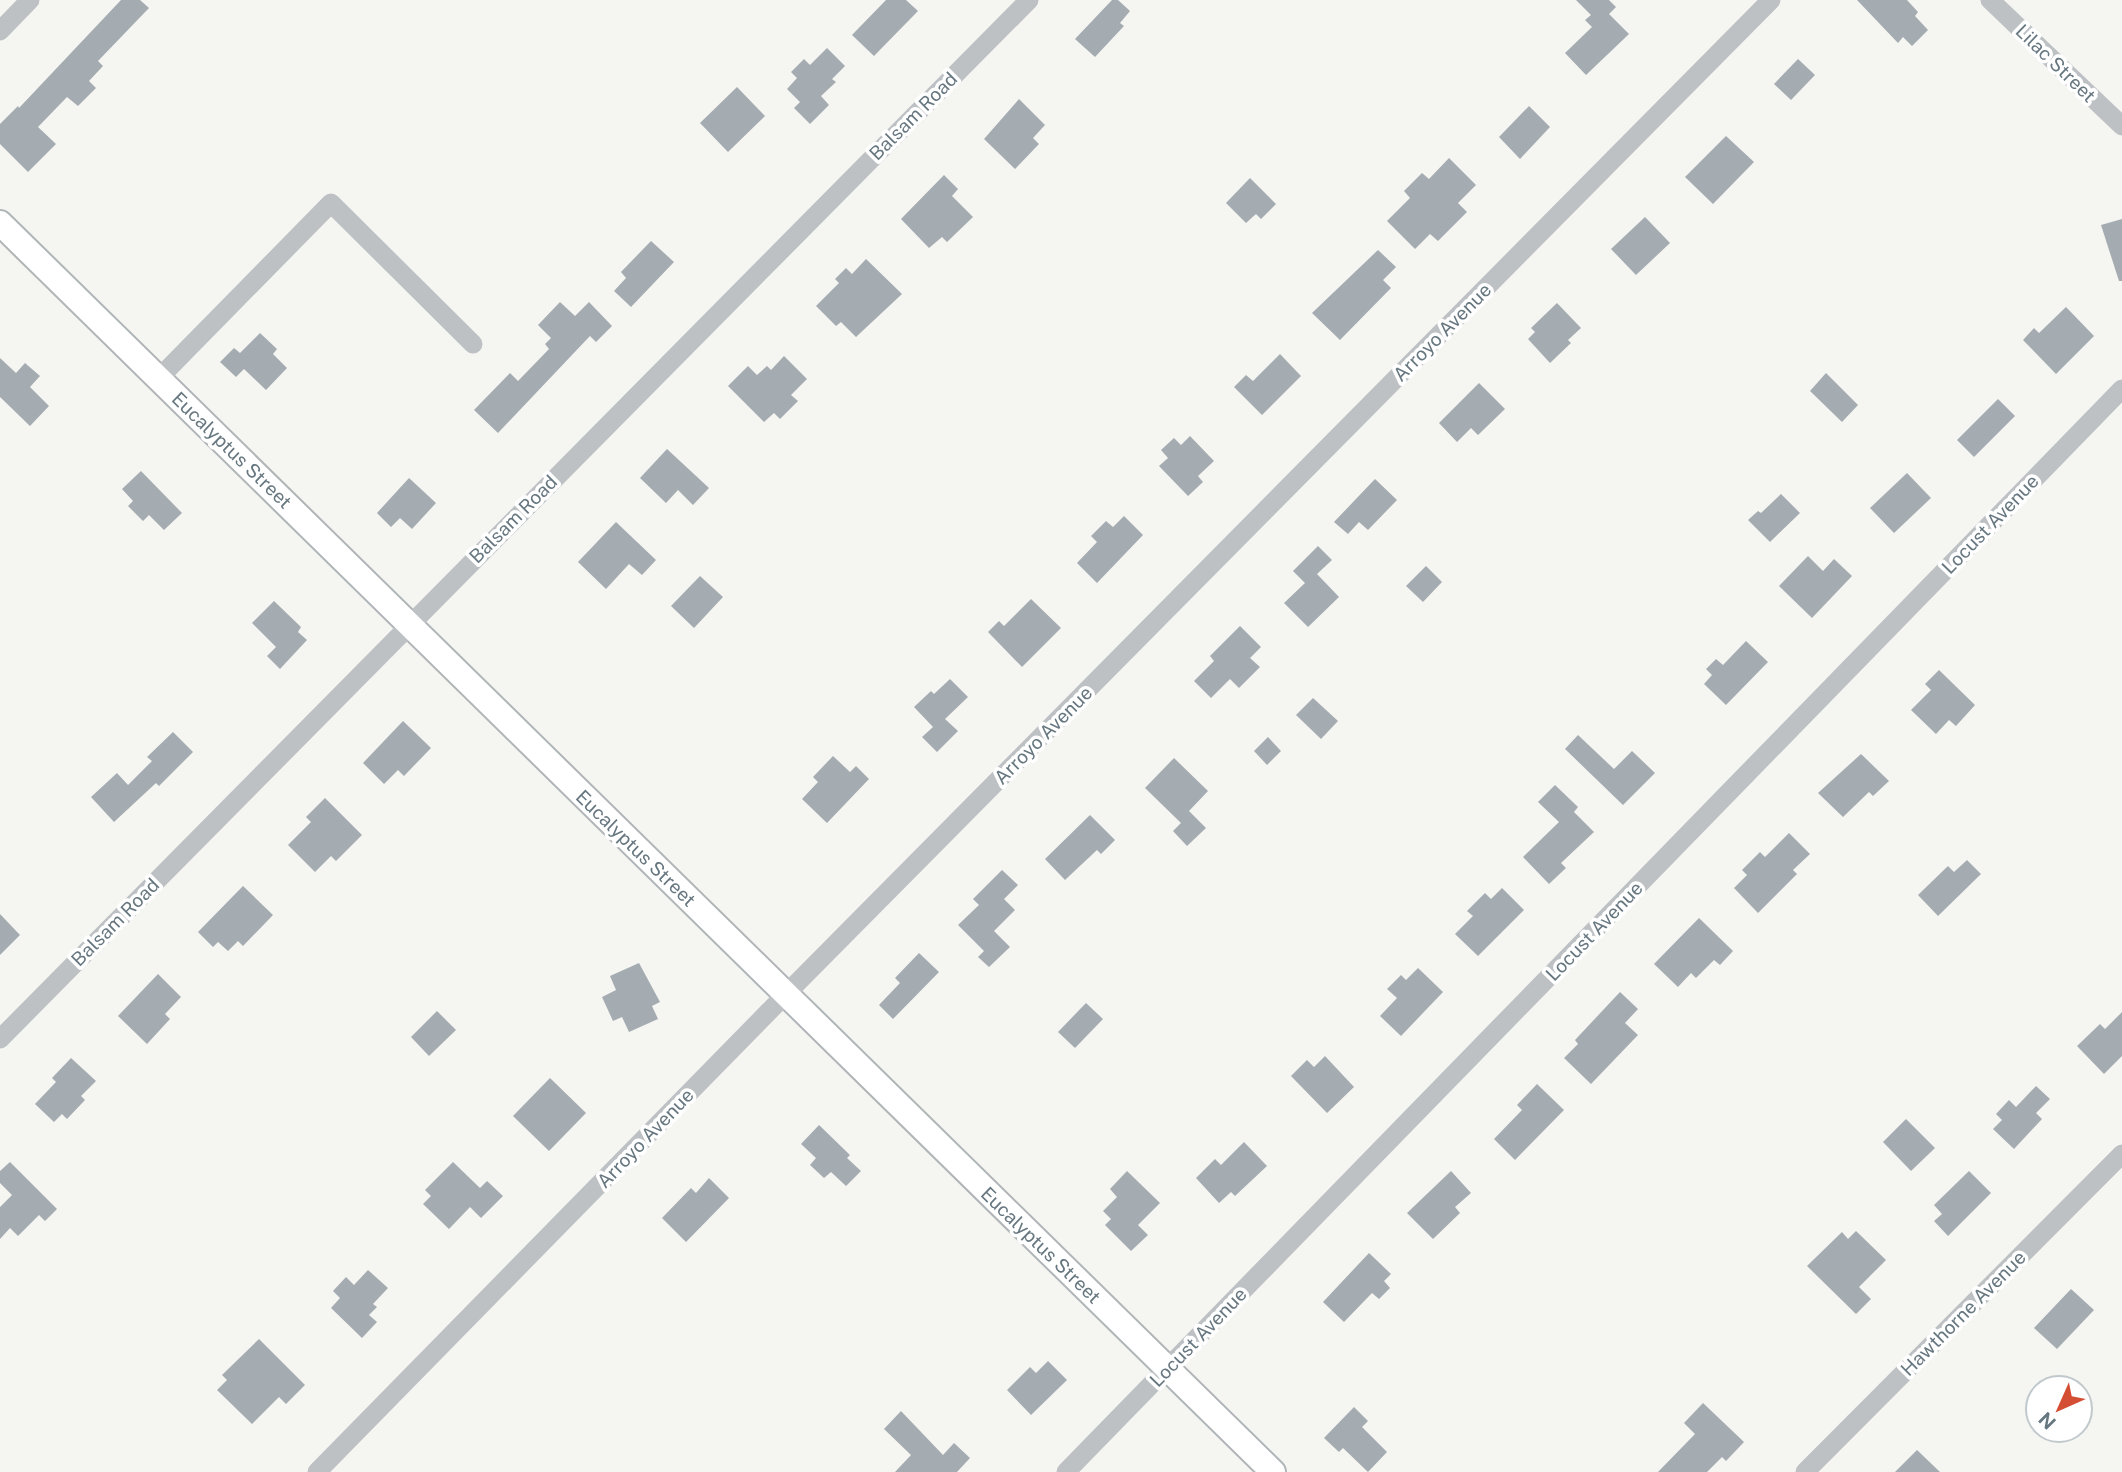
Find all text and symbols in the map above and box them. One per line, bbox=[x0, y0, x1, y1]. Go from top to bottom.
street label: Lilac Street bbox=[2012, 20, 2100, 106]
street label: Balsam Road bbox=[865, 68, 961, 164]
street label: Arroyo Avenue bbox=[1389, 279, 1495, 385]
street label: Eucalyptus Street bbox=[168, 387, 296, 513]
street label: Locust Avenue bbox=[1937, 470, 2043, 578]
street label: Balsam Road bbox=[465, 471, 561, 567]
street label: Arroyo Avenue bbox=[990, 682, 1096, 788]
street label: Eucalyptus Street bbox=[572, 785, 700, 911]
street label: Balsam Road bbox=[67, 874, 163, 970]
street label: Locust Avenue bbox=[1541, 877, 1647, 985]
street label: Arroyo Avenue bbox=[592, 1084, 698, 1192]
street label: Eucalyptus Street bbox=[977, 1182, 1105, 1308]
street label: Hawthorne Avenue bbox=[1896, 1246, 2030, 1380]
street label: Locust Avenue bbox=[1145, 1283, 1251, 1391]
north arrow bbox=[2024, 1374, 2094, 1444]
text: N bbox=[2034, 1408, 2060, 1434]

